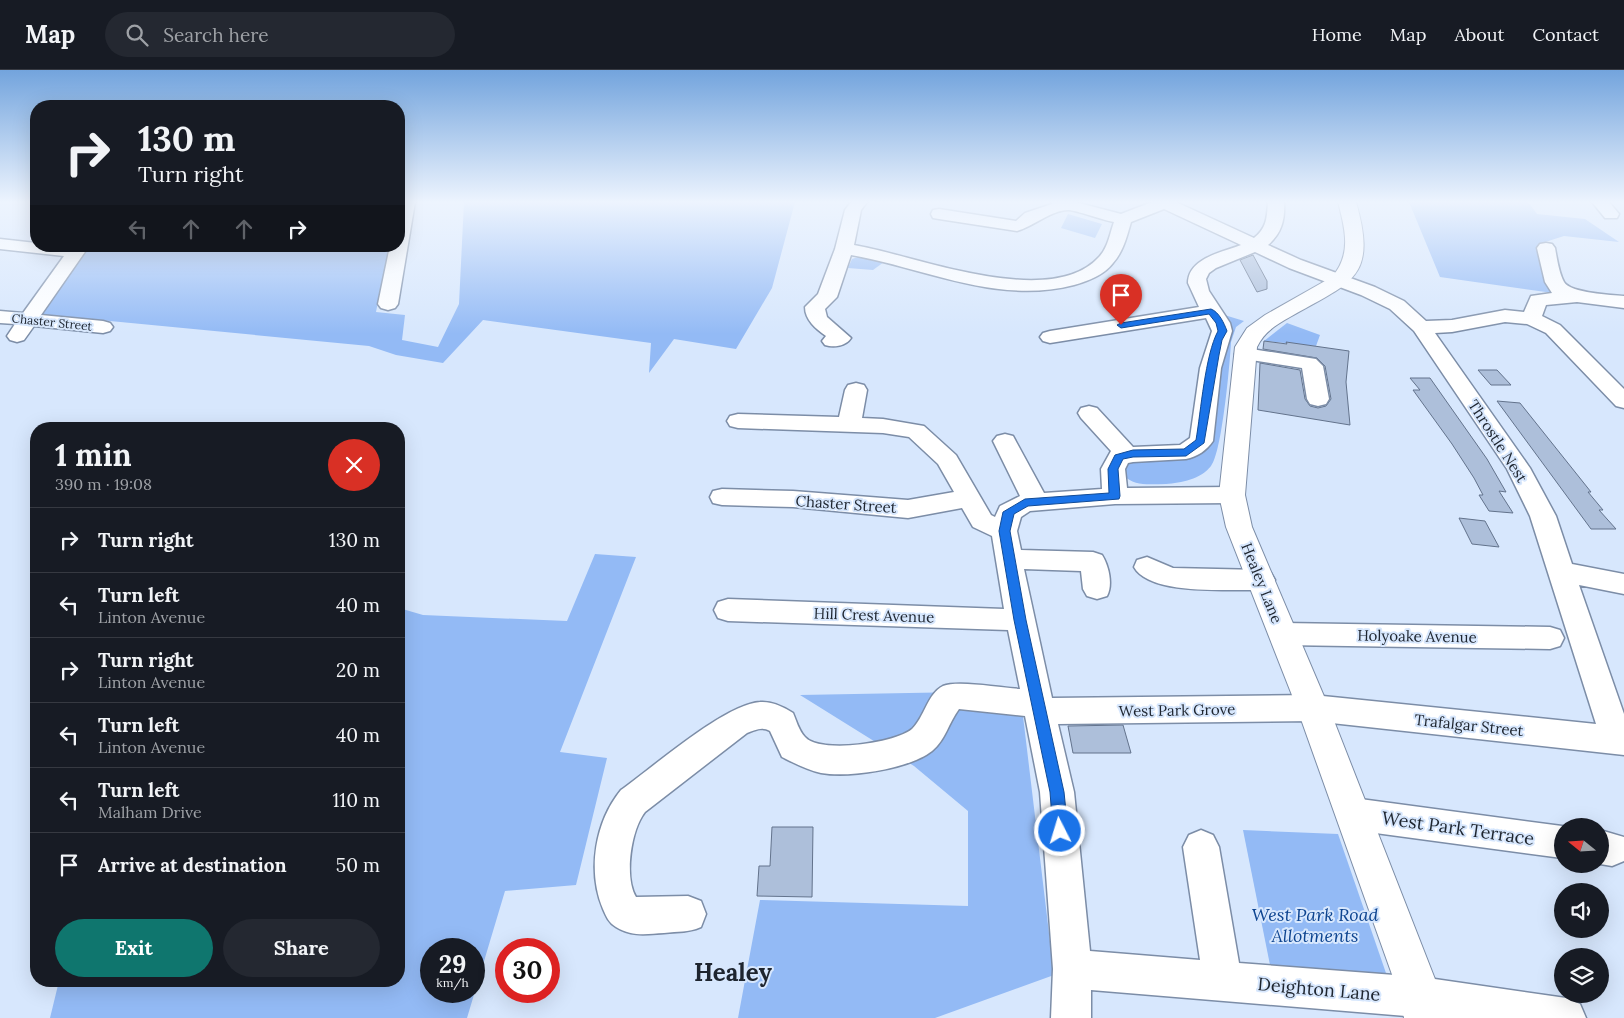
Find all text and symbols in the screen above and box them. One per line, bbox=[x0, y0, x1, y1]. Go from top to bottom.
search box bbox=[105, 12, 455, 57]
text: Map bbox=[25, 19, 75, 50]
icon: search bbox=[123, 21, 151, 49]
text: Search here bbox=[163, 23, 269, 47]
text: Home bbox=[1312, 23, 1362, 46]
text: Map bbox=[1390, 23, 1426, 46]
text: About bbox=[1454, 23, 1504, 46]
text: Contact bbox=[1532, 23, 1599, 46]
text: 130 m bbox=[138, 116, 235, 161]
icon: right bbox=[55, 120, 120, 185]
text: Turn right bbox=[138, 160, 243, 188]
icon: left bbox=[124, 215, 152, 243]
icon: ahead bbox=[177, 215, 205, 243]
icon: ahead bbox=[230, 215, 258, 243]
icon: right bbox=[283, 215, 311, 243]
pin bbox=[1100, 274, 1142, 325]
icon: arrive bbox=[1107, 281, 1135, 309]
street label: Chaster Street bbox=[11, 310, 93, 334]
street label: Throstle Nest bbox=[1464, 396, 1532, 486]
text: 1 min bbox=[55, 436, 132, 474]
button: close bbox=[328, 439, 380, 491]
text: 390 m · 19:08 bbox=[55, 474, 152, 494]
street label: Chaster Street bbox=[795, 491, 897, 517]
icon: right bbox=[55, 526, 83, 554]
text: Turn right bbox=[98, 528, 194, 552]
text: 130 m bbox=[329, 528, 380, 552]
street label: Healey Lane bbox=[1237, 540, 1287, 626]
text: Turn left bbox=[98, 583, 179, 607]
icon: left bbox=[55, 591, 83, 619]
text: 40 m bbox=[336, 593, 380, 617]
street label: Hill Crest Avenue bbox=[813, 603, 935, 627]
text: Linton Avenue bbox=[98, 607, 205, 627]
street label: Holyoake Avenue bbox=[1357, 625, 1477, 647]
text: Turn right bbox=[98, 648, 194, 672]
icon: right bbox=[55, 656, 83, 684]
text: 20 m bbox=[336, 658, 380, 682]
text: Linton Avenue bbox=[98, 672, 205, 692]
street label: West Park Grove bbox=[1119, 699, 1235, 721]
street label: Trafalgar Street bbox=[1414, 710, 1525, 740]
text: Turn left bbox=[98, 713, 179, 737]
icon: left bbox=[55, 721, 83, 749]
text: 40 m bbox=[336, 723, 380, 747]
text: Linton Avenue bbox=[98, 737, 205, 757]
text: Turn left bbox=[98, 778, 179, 802]
icon: left bbox=[55, 786, 83, 814]
text: 110 m bbox=[332, 788, 380, 812]
text: Malham Drive bbox=[98, 802, 202, 822]
position arrow bbox=[1033, 804, 1085, 856]
street label: West Park Terrace bbox=[1380, 806, 1536, 850]
north arrow bbox=[1554, 818, 1609, 872]
map controls bbox=[1554, 818, 1609, 1003]
icon: arrive bbox=[55, 851, 83, 879]
text: Arrive at destination bbox=[98, 853, 287, 877]
text: 50 m bbox=[336, 853, 380, 877]
button: sound bbox=[1554, 883, 1609, 938]
park label: West Park Road Allotments bbox=[1251, 903, 1379, 947]
button: Exit bbox=[55, 919, 213, 977]
button: Share bbox=[223, 919, 380, 977]
speed limit sign: 30 bbox=[495, 938, 560, 1003]
text: 29 bbox=[439, 948, 466, 980]
button: layers bbox=[1554, 948, 1609, 1003]
district label: Healey bbox=[694, 957, 773, 988]
street label: Deighton Lane bbox=[1257, 972, 1382, 1006]
text: km/h bbox=[436, 975, 469, 990]

